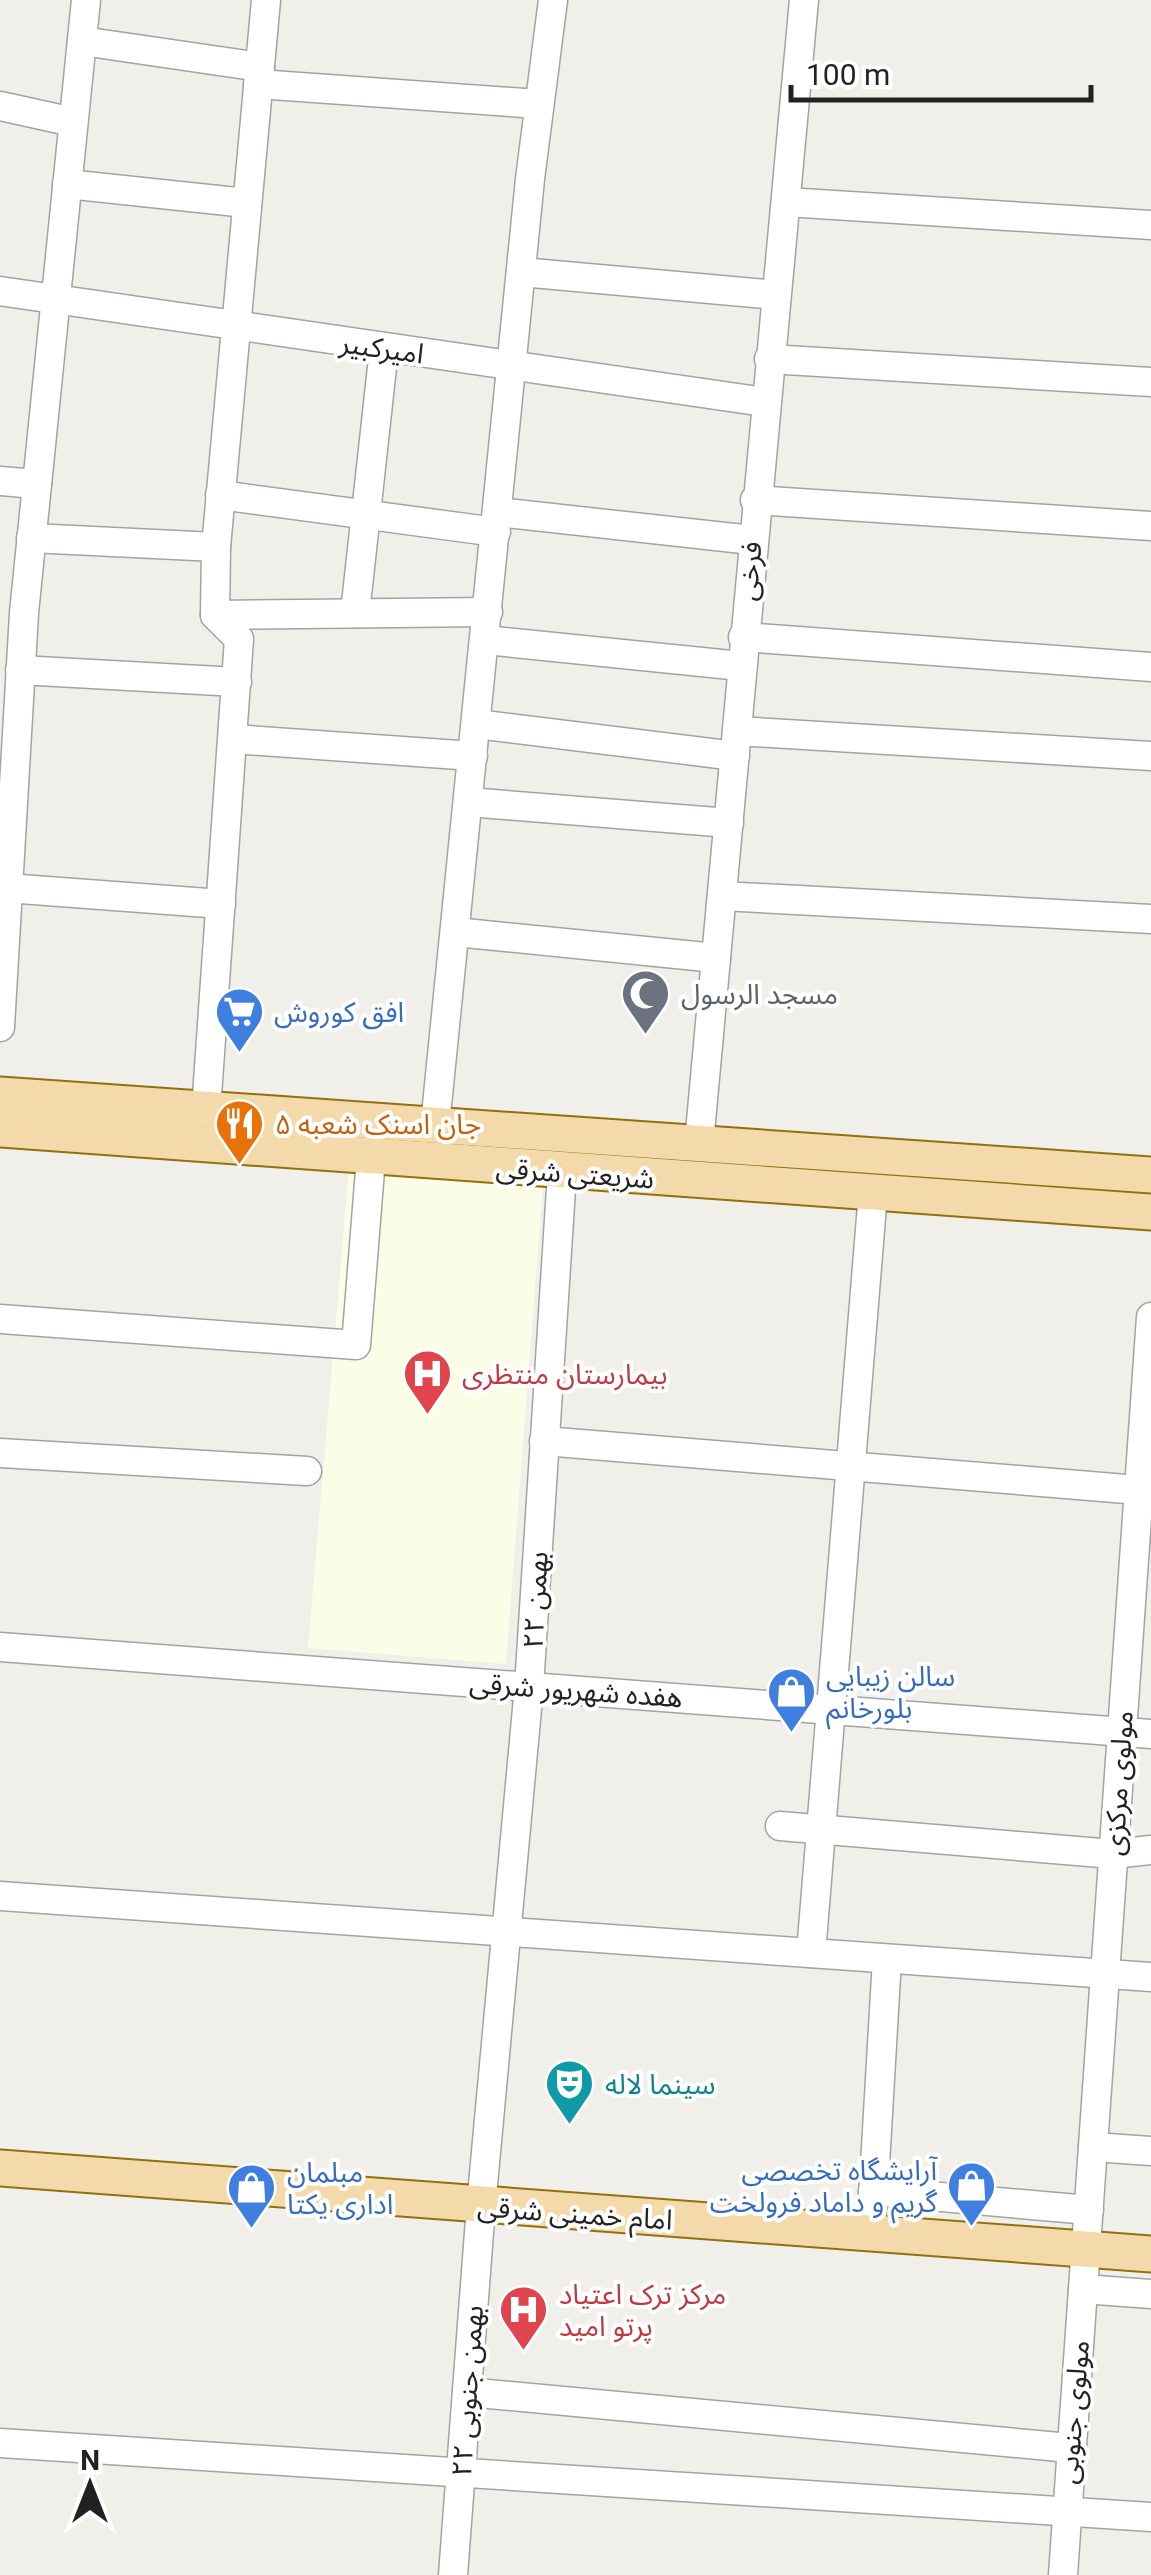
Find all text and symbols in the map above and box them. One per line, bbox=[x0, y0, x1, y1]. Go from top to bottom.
scale bar bbox=[791, 40, 1091, 102]
text: 100 m bbox=[806, 57, 890, 92]
street label: امیرکبیر bbox=[337, 326, 426, 371]
street label: فرخی bbox=[730, 540, 769, 602]
mosque icon: مسجد الرسول bbox=[620, 968, 672, 1036]
place label: مسجد الرسول bbox=[681, 978, 838, 1011]
supermarket icon: افق کوروش bbox=[213, 986, 265, 1054]
place label: افق کوروش bbox=[274, 996, 404, 1030]
restaurant icon: جان اسنک شعبه ۵ bbox=[214, 1098, 266, 1166]
place label: جان اسنک شعبه ۵ bbox=[275, 1108, 481, 1141]
street label: شریعتی شرقی bbox=[495, 1152, 655, 1195]
hospital icon: بیمارستان منتظری bbox=[401, 1348, 453, 1416]
place label: بیمارستان منتظری bbox=[462, 1358, 667, 1391]
street label: ۲۲ بهمن bbox=[516, 1551, 555, 1649]
place label: سالن زیبایی بلورخانم bbox=[826, 1660, 955, 1730]
shop icon: سالن زیبایی بلورخانم bbox=[765, 1666, 817, 1734]
street label: هفده شهریور شرقی bbox=[468, 1667, 684, 1714]
street label: مولوی مرکزی bbox=[1097, 1709, 1140, 1857]
theatre icon: سینما لاله bbox=[544, 2058, 596, 2126]
place label: سینما لاله bbox=[605, 2068, 715, 2101]
place label: آرایشگاه تخصصی گریم و داماد فرولخت bbox=[710, 2154, 939, 2224]
place label: مبلمان اداری یکتا bbox=[287, 2156, 393, 2221]
shop icon: آرایشگاه تخصصی گریم و داماد فرولخت bbox=[946, 2160, 998, 2228]
shop icon: مبلمان اداری یکتا bbox=[226, 2162, 278, 2230]
street label: امام خمینی شرقی bbox=[476, 2190, 674, 2241]
place label: مرکز ترک اعتیاد پرتو امید bbox=[559, 2278, 726, 2344]
hospital icon: مرکز ترک اعتیاد پرتو امید bbox=[498, 2284, 550, 2352]
street label: ۲۲ بهمن جنوبی bbox=[445, 2304, 490, 2478]
street label: مولوی جنوبی bbox=[1051, 2339, 1096, 2485]
north arrow bbox=[40, 2435, 140, 2535]
text: N bbox=[80, 2444, 100, 2477]

